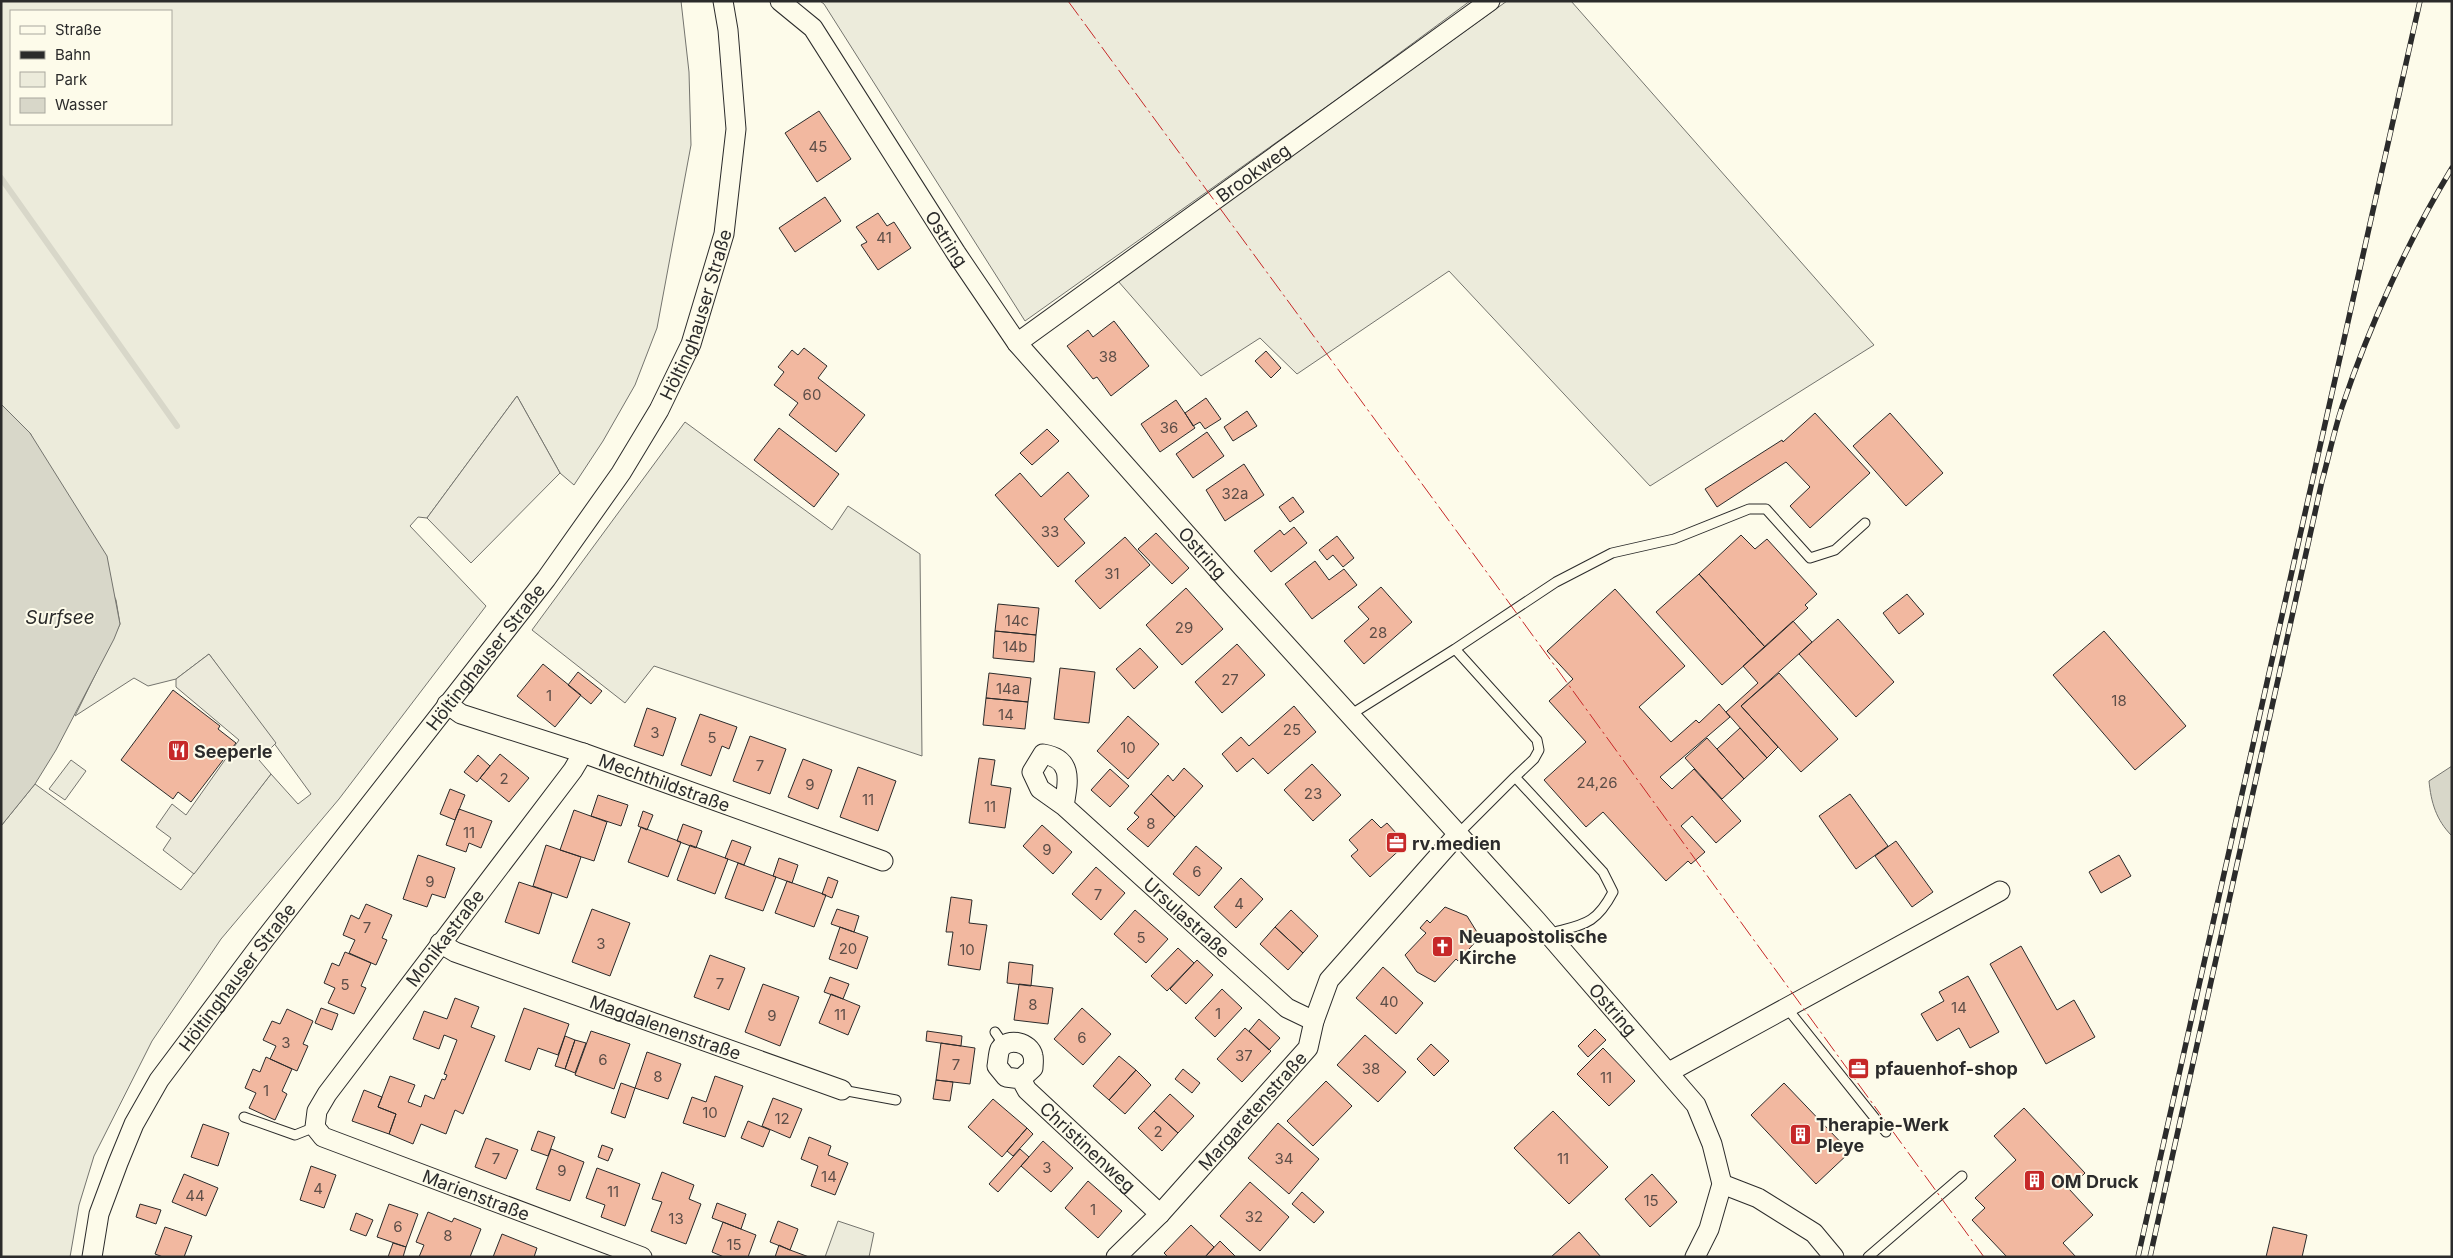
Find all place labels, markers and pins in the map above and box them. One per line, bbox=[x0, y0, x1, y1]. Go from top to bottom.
restaurant icon: Seeperle bbox=[166, 739, 190, 763]
place label: Seeperle bbox=[194, 741, 273, 762]
office icon: rv.medien bbox=[1384, 831, 1408, 855]
place label: rv.medien bbox=[1412, 833, 1501, 854]
place label: Neuapostolische Kirche bbox=[1459, 926, 1608, 968]
church icon: Neuapostolische Kirche bbox=[1431, 934, 1455, 958]
office icon: pfauenhof-shop bbox=[1847, 1056, 1871, 1080]
place label: pfauenhof-shop bbox=[1875, 1058, 2018, 1079]
place label: Therapie-Werk Pleye bbox=[1816, 1114, 1950, 1156]
building icon: Therapie-Werk Pleye bbox=[1788, 1122, 1812, 1146]
building icon: OM Druck bbox=[2023, 1169, 2047, 1193]
place label: OM Druck bbox=[2051, 1171, 2139, 1192]

